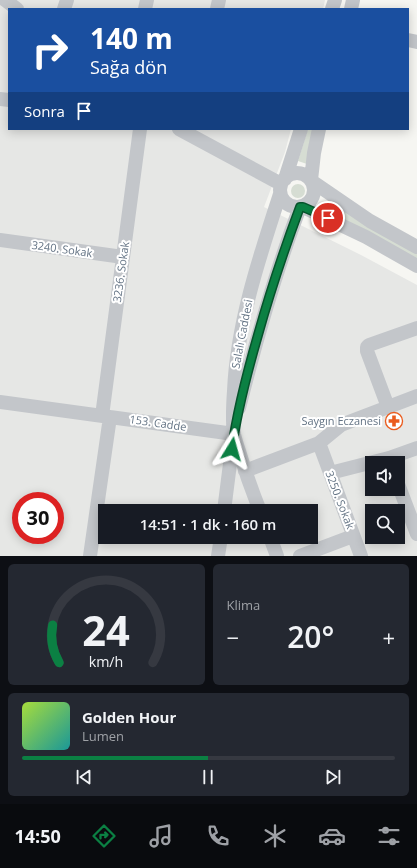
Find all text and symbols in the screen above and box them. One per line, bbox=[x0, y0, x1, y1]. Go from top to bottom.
text: 140 m bbox=[90, 19, 173, 57]
icon: right bbox=[24, 24, 76, 76]
text: Sağa dön bbox=[90, 55, 167, 79]
icon: arrive bbox=[73, 100, 95, 122]
text: Sonra bbox=[24, 101, 65, 121]
pin bbox=[311, 201, 345, 235]
icon: arrive bbox=[317, 207, 339, 229]
street label: 3240. Sokak bbox=[31, 237, 94, 260]
street label: 3236. Sokak bbox=[109, 240, 132, 303]
street label: Salalı Caddesi bbox=[227, 298, 256, 370]
street label: 153. Cadde bbox=[129, 411, 187, 434]
pharmacy icon: Saygın Eczanesi bbox=[384, 411, 404, 431]
place label: Saygın Eczanesi bbox=[301, 413, 381, 428]
position arrow bbox=[211, 428, 253, 470]
map controls bbox=[365, 456, 405, 544]
button: sound bbox=[365, 456, 405, 496]
street label: 3250. Sokak bbox=[322, 469, 359, 531]
speed limit sign: 30 bbox=[12, 492, 64, 544]
button: search bbox=[365, 504, 405, 544]
text: 14:51 · 1 dk · 160 m bbox=[140, 514, 276, 534]
text: Klima bbox=[227, 596, 260, 614]
text: 24 bbox=[82, 601, 130, 657]
text: 20° bbox=[287, 616, 334, 657]
text: − bbox=[227, 622, 239, 652]
text: + bbox=[382, 622, 395, 652]
text: km/h bbox=[89, 651, 124, 670]
text: Golden Hour bbox=[82, 707, 176, 727]
text: Lumen bbox=[82, 727, 124, 745]
icon: previous bbox=[73, 766, 95, 788]
icon: pause bbox=[197, 766, 219, 788]
icon: next bbox=[322, 766, 344, 788]
icon: directions bbox=[90, 822, 118, 850]
icon: music bbox=[147, 822, 175, 850]
icon: phone bbox=[204, 822, 232, 850]
icon: climate bbox=[261, 822, 289, 850]
icon: car bbox=[318, 822, 346, 850]
icon: filters bbox=[375, 822, 403, 850]
text: 14:50 bbox=[14, 824, 61, 848]

